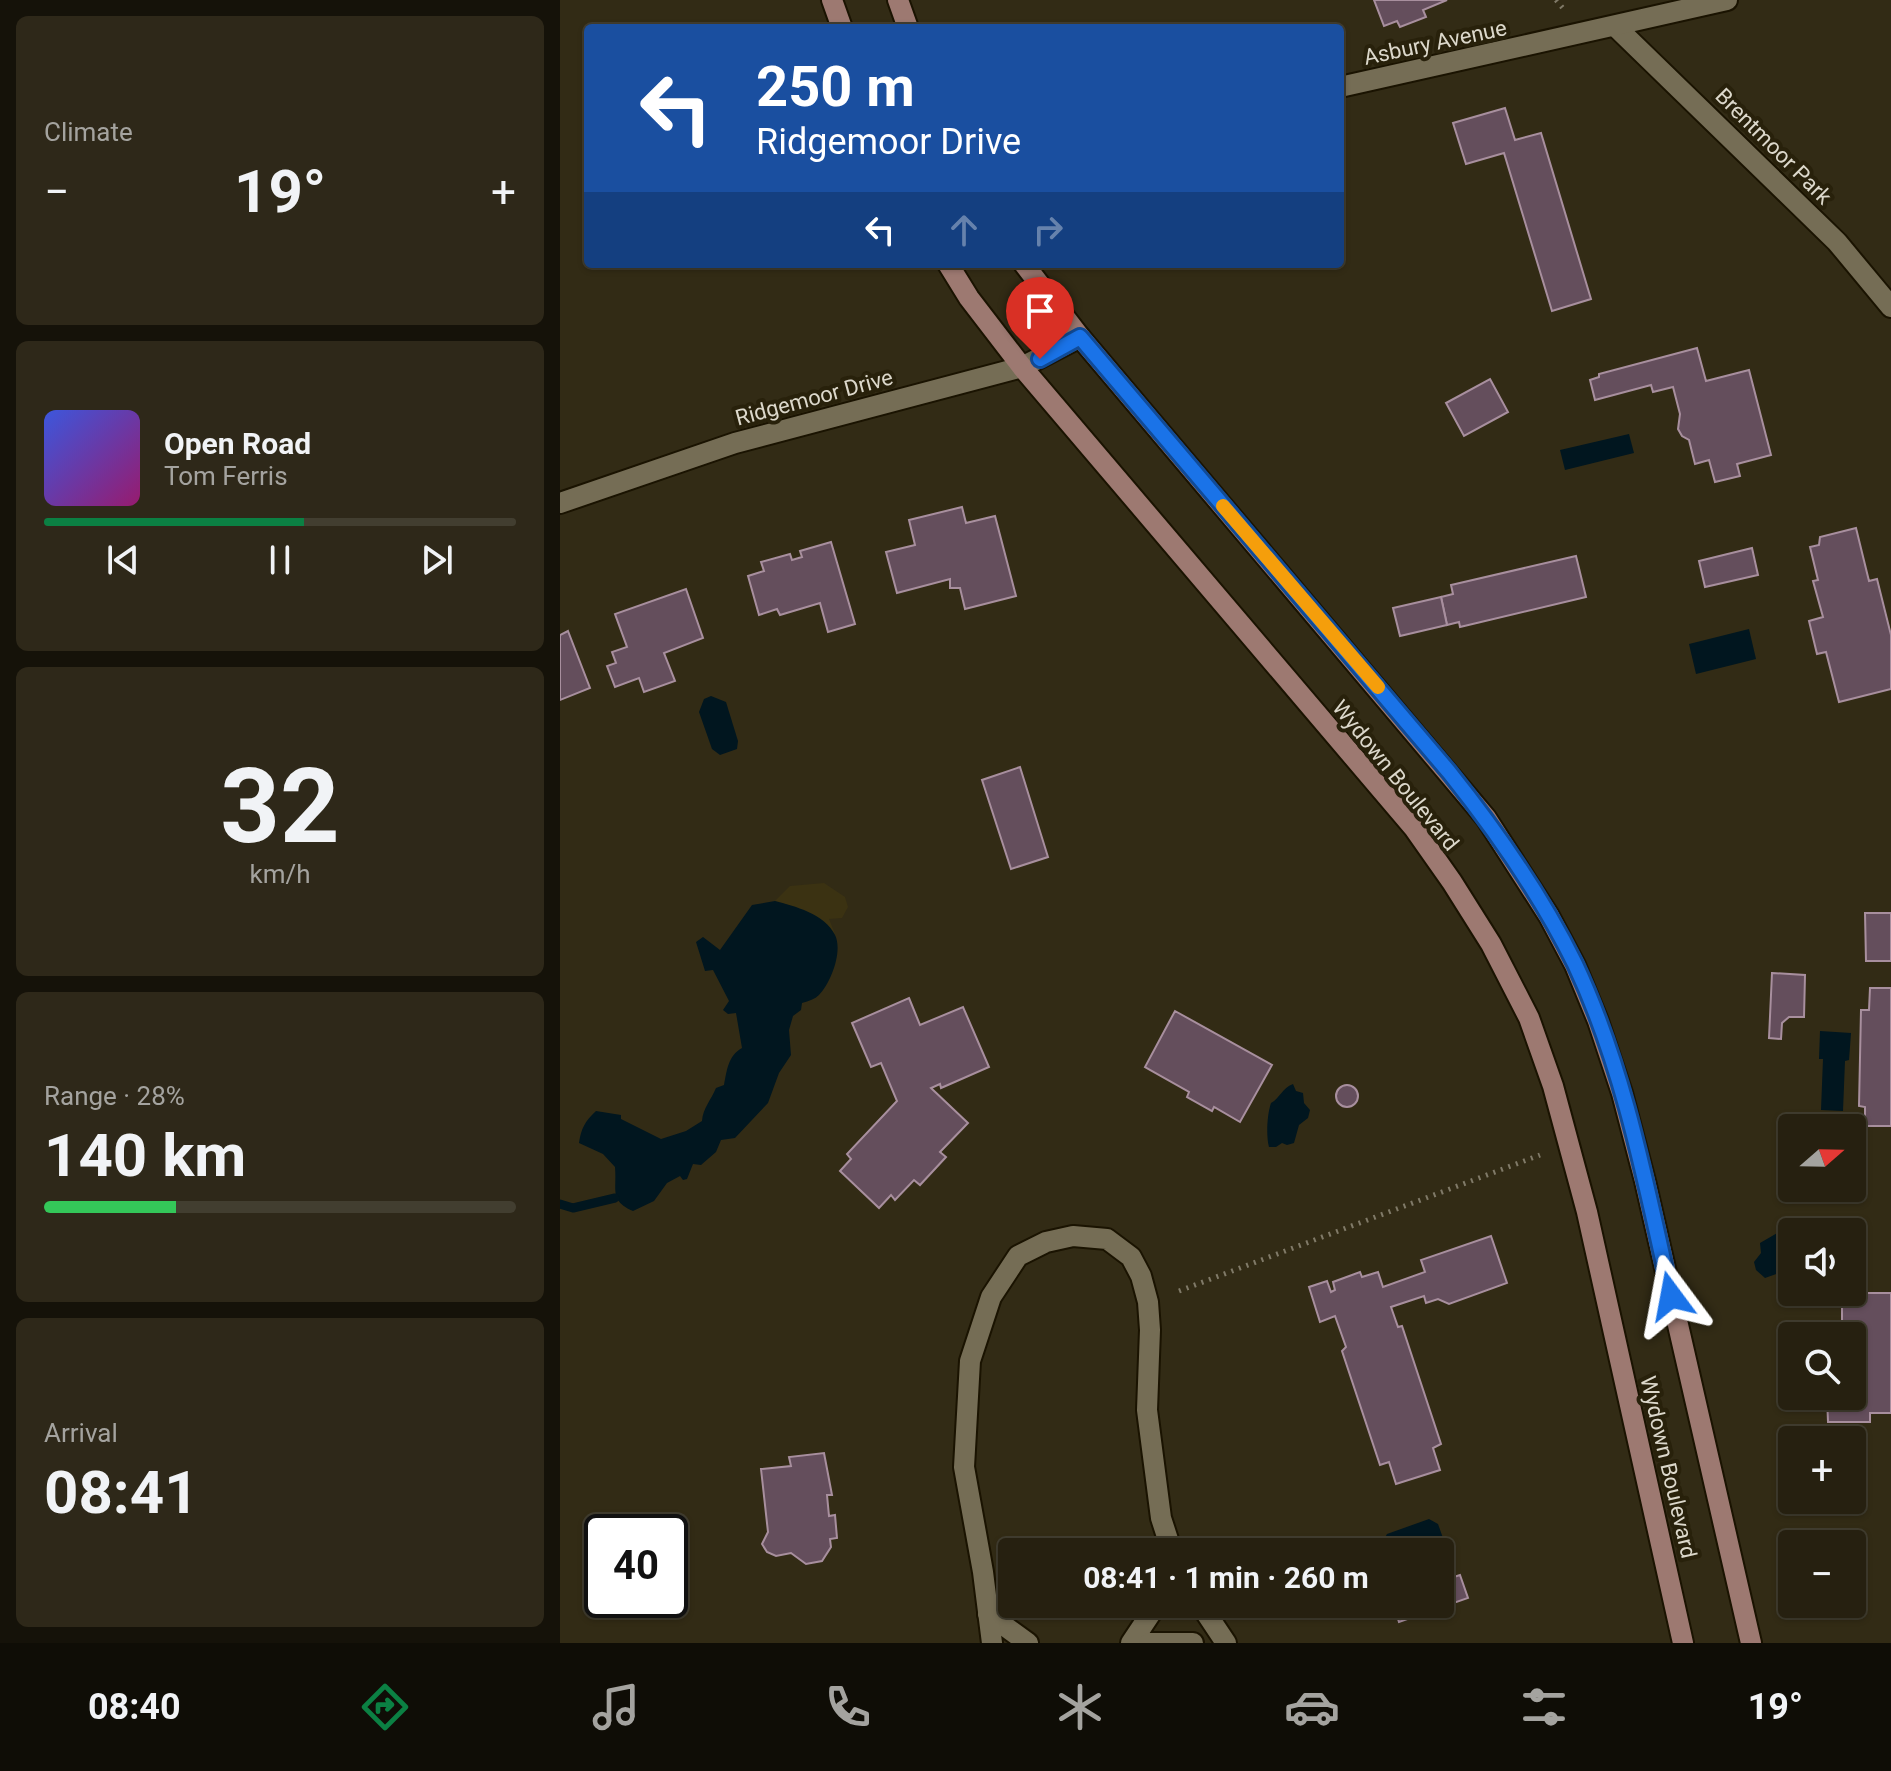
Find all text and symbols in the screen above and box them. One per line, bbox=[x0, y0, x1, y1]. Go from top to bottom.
street label: Asbury Avenue bbox=[1361, 15, 1509, 70]
text: 250 m bbox=[756, 54, 915, 120]
icon: left bbox=[624, 56, 728, 160]
street label: Brentmoor Park bbox=[1710, 83, 1837, 210]
text: Climate bbox=[44, 117, 133, 147]
text: Ridgemoor Drive bbox=[756, 121, 1021, 163]
text: 19° bbox=[234, 156, 326, 227]
text: − bbox=[44, 166, 69, 218]
text: + bbox=[491, 166, 516, 218]
icon: left bbox=[858, 208, 902, 252]
icon: ahead bbox=[942, 208, 986, 252]
icon: right bbox=[1026, 208, 1070, 252]
pin bbox=[1006, 277, 1074, 359]
icon: arrive bbox=[1018, 289, 1062, 333]
street label: Ridgemoor Drive bbox=[733, 364, 896, 431]
text: Open Road bbox=[164, 426, 311, 461]
text: Tom Ferris bbox=[164, 461, 288, 491]
icon: previous bbox=[101, 538, 145, 582]
icon: pause bbox=[258, 538, 302, 582]
icon: next bbox=[415, 538, 459, 582]
street label: Wydown Boulevard bbox=[1327, 695, 1464, 856]
text: 32 bbox=[220, 746, 340, 867]
text: km/h bbox=[249, 859, 311, 889]
text: Range · 28% bbox=[44, 1081, 185, 1111]
north arrow bbox=[1778, 1114, 1866, 1202]
map controls bbox=[1778, 1114, 1866, 1618]
text: 140 km bbox=[44, 1120, 246, 1191]
button: sound bbox=[1778, 1218, 1866, 1306]
position arrow bbox=[1629, 1254, 1713, 1338]
button: search bbox=[1778, 1322, 1866, 1410]
street label: Wydown Boulevard bbox=[1635, 1374, 1702, 1561]
text: Arrival bbox=[44, 1418, 118, 1448]
button: + bbox=[1778, 1426, 1866, 1514]
text: 08:41 bbox=[44, 1457, 199, 1528]
speed limit sign: 40 bbox=[584, 1514, 688, 1618]
button: − bbox=[1778, 1530, 1866, 1618]
text: 08:41 · 1 min · 260 m bbox=[1083, 1560, 1369, 1595]
icon: directions bbox=[357, 1679, 413, 1735]
icon: music bbox=[588, 1679, 644, 1735]
icon: phone bbox=[820, 1679, 876, 1735]
icon: climate bbox=[1052, 1679, 1108, 1735]
icon: car bbox=[1284, 1679, 1340, 1735]
icon: filters bbox=[1516, 1679, 1572, 1735]
text: 08:40 bbox=[88, 1686, 181, 1728]
text: 19° bbox=[1748, 1686, 1803, 1728]

